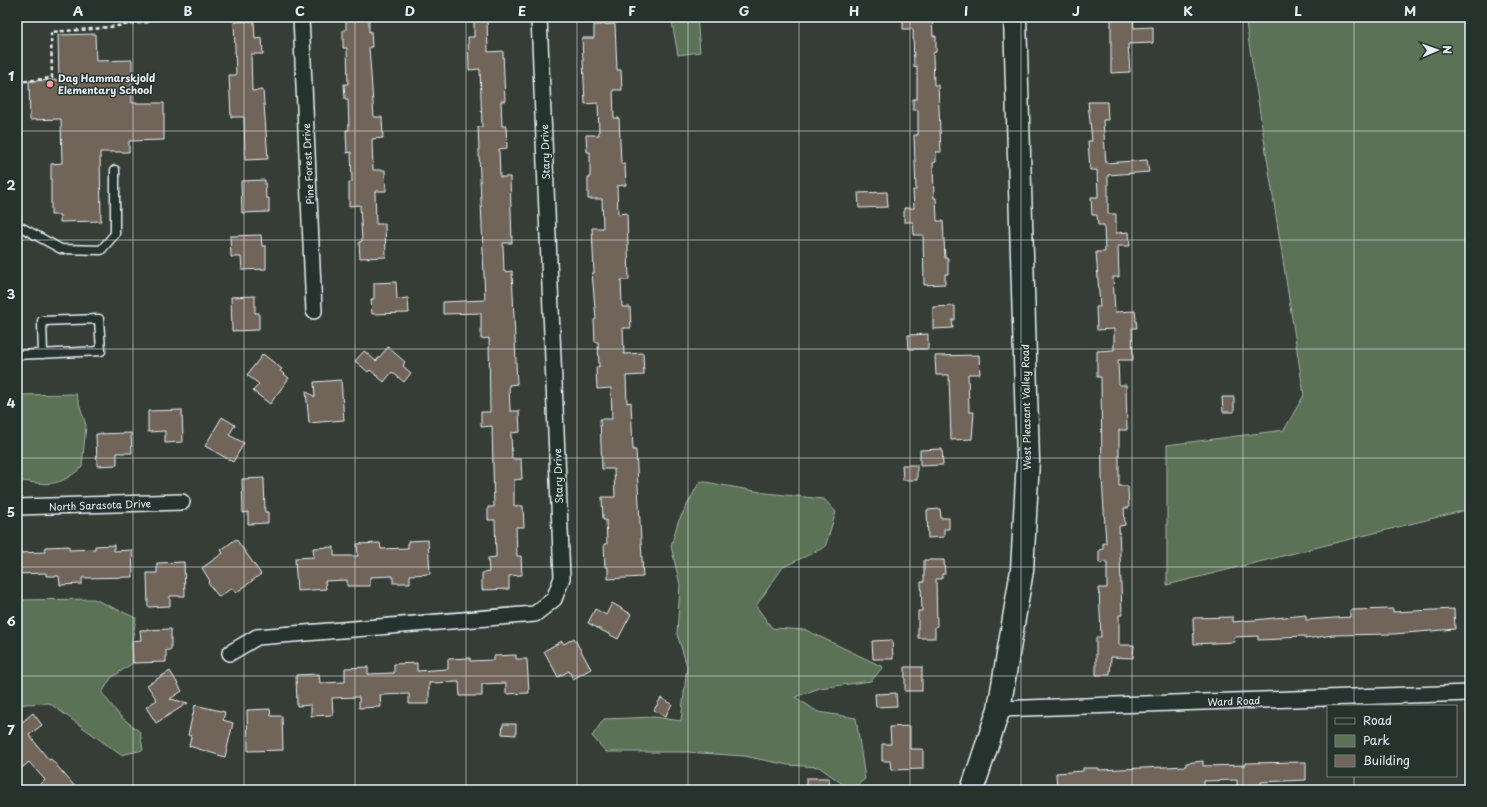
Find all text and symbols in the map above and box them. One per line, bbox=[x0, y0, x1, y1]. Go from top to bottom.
text: A bbox=[73, 1, 83, 20]
text: B bbox=[184, 1, 193, 20]
text: C bbox=[295, 1, 305, 20]
text: D bbox=[405, 1, 415, 20]
text: E bbox=[518, 1, 526, 20]
text: F bbox=[628, 1, 636, 20]
text: G bbox=[739, 1, 749, 20]
text: H bbox=[849, 1, 859, 20]
text: I bbox=[964, 1, 968, 20]
text: J bbox=[1072, 1, 1080, 20]
text: K bbox=[1183, 1, 1193, 20]
text: L bbox=[1294, 1, 1302, 20]
text: M bbox=[1404, 1, 1416, 20]
north arrow bbox=[1417, 30, 1457, 70]
text: N bbox=[1439, 45, 1456, 55]
text: 1 bbox=[8, 66, 14, 85]
place label: Dag Hammarskjold Elementary School bbox=[58, 70, 155, 97]
marker: Dag Hammarskjold Elementary School bbox=[45, 79, 55, 89]
street label: Pine Forest Drive bbox=[298, 123, 317, 205]
street label: Stary Drive bbox=[536, 124, 553, 180]
text: 2 bbox=[6, 175, 16, 194]
text: 3 bbox=[7, 284, 16, 303]
street label: West Pleasant Valley Road bbox=[1017, 344, 1035, 470]
text: 4 bbox=[7, 393, 16, 412]
street label: Stary Drive bbox=[549, 448, 566, 504]
street label: North Sarasota Drive bbox=[49, 495, 151, 514]
text: 5 bbox=[7, 502, 15, 521]
text: 6 bbox=[6, 611, 16, 630]
street label: Ward Road bbox=[1207, 692, 1261, 709]
legend bbox=[1327, 705, 1457, 777]
text: Road bbox=[1363, 711, 1392, 729]
text: 7 bbox=[7, 720, 15, 739]
text: Park bbox=[1363, 731, 1390, 749]
text: Building bbox=[1363, 751, 1410, 769]

